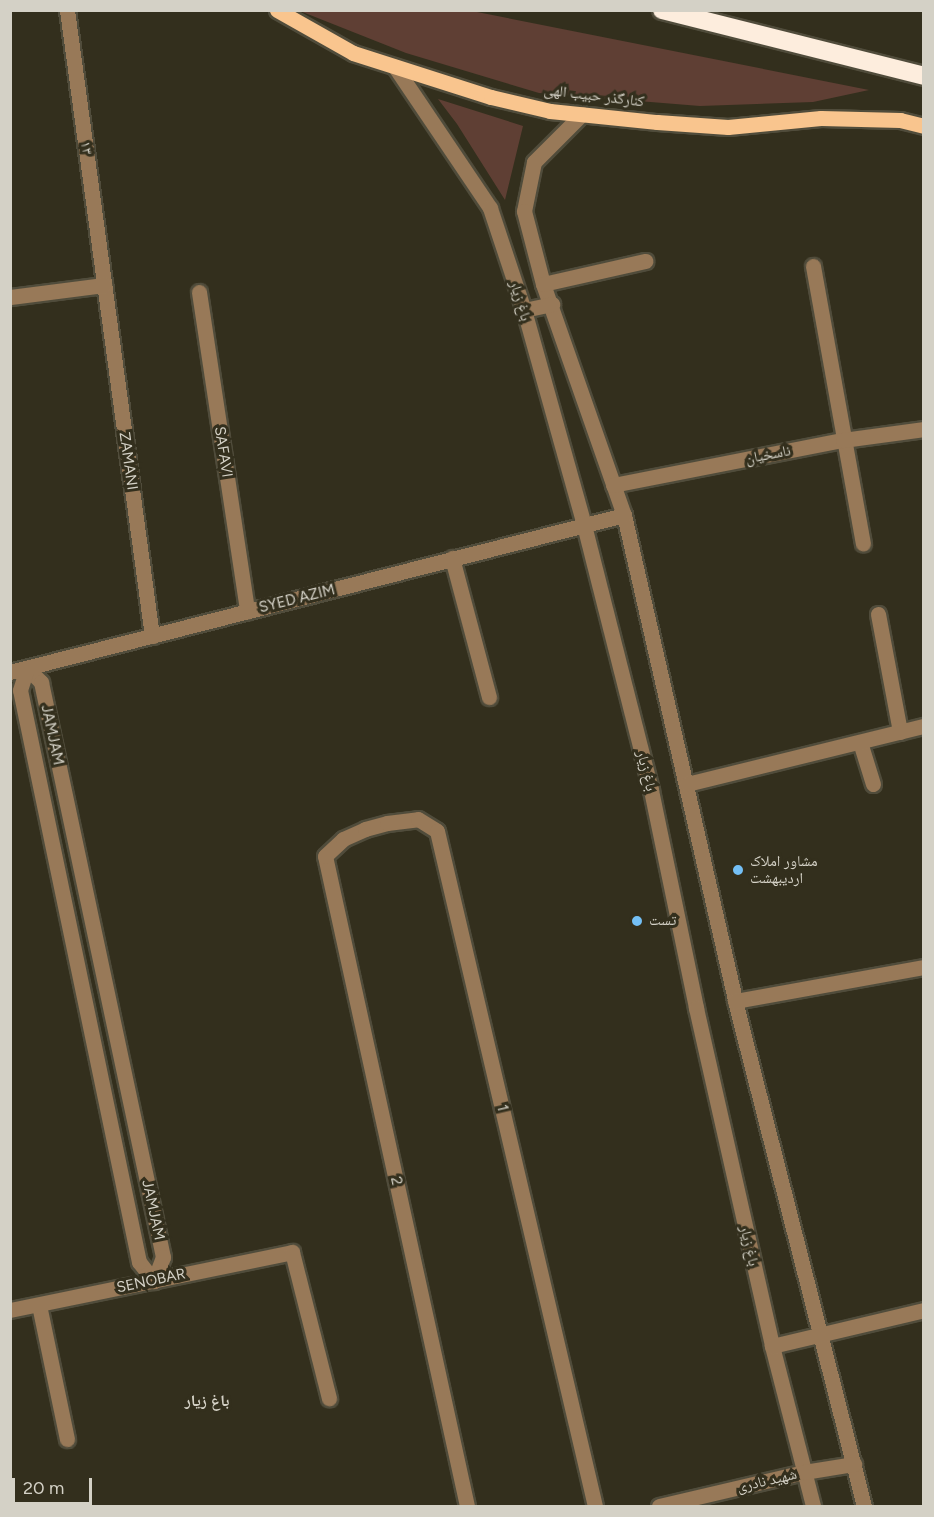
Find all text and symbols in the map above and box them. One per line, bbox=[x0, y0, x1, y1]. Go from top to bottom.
street label: کنارگذر حبیب الهی bbox=[543, 81, 645, 111]
street label: ۱۳ bbox=[76, 140, 96, 156]
street label: باغ زیار bbox=[505, 279, 535, 323]
street label: SAFAVI bbox=[210, 425, 236, 479]
street label: ZAMANI bbox=[115, 431, 141, 491]
street label: ناسخیان bbox=[744, 442, 792, 468]
street label: SYED AZIM bbox=[257, 581, 337, 617]
street label: JAMJAM bbox=[37, 703, 67, 767]
street label: باغ زیار bbox=[632, 749, 660, 793]
place label: مشاور املاک اردیبهشت bbox=[750, 852, 817, 887]
marker: مشاور املاک اردیبهشت bbox=[731, 863, 745, 877]
place label: تست bbox=[649, 912, 676, 930]
marker: تست bbox=[630, 914, 644, 928]
street label: 1 bbox=[493, 1103, 511, 1113]
street label: 2 bbox=[386, 1175, 406, 1187]
street label: JAMJAM bbox=[138, 1178, 168, 1242]
street label: باغ زیار bbox=[736, 1224, 762, 1268]
street label: SENOBAR bbox=[115, 1265, 187, 1297]
district label: باغ زیار bbox=[185, 1391, 229, 1411]
street label: شهید نادری bbox=[735, 1465, 799, 1497]
scale bar bbox=[15, 1466, 94, 1504]
text: 20 m bbox=[23, 1477, 64, 1499]

